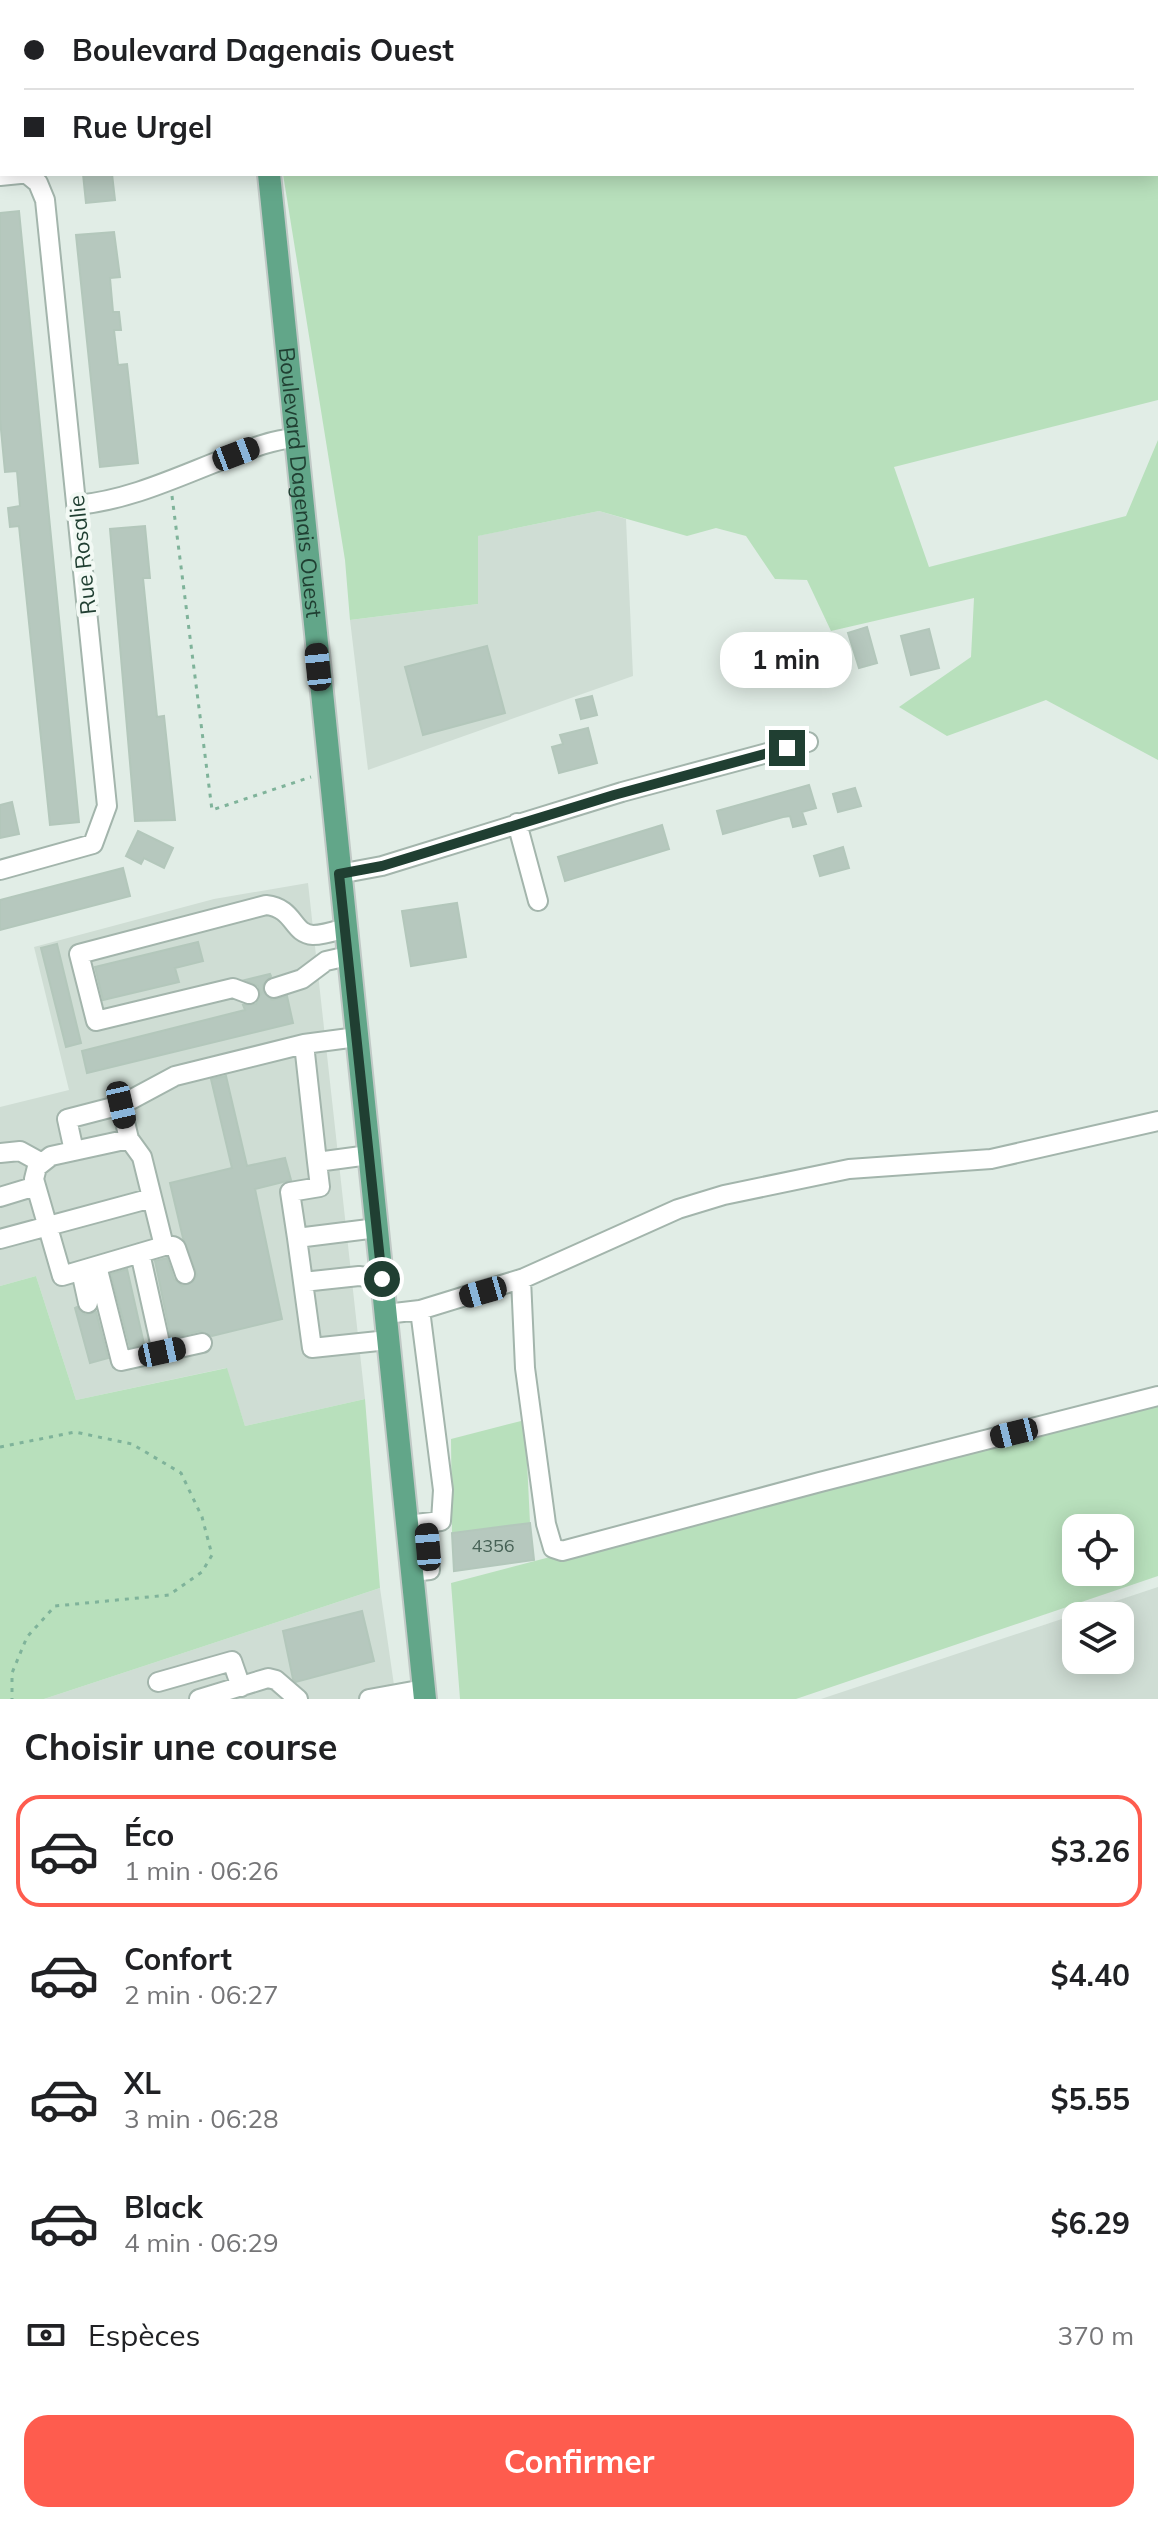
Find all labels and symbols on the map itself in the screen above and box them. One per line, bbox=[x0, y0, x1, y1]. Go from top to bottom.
street label: Boulevard Dagenais Ouest bbox=[273, 346, 328, 619]
car bbox=[209, 434, 263, 474]
street label: Rue Rosalie bbox=[62, 494, 102, 616]
callout: 1 min bbox=[721, 632, 853, 688]
car bbox=[304, 642, 332, 692]
route end bbox=[769, 730, 805, 766]
car bbox=[104, 1079, 138, 1131]
route start bbox=[364, 1261, 400, 1297]
car bbox=[457, 1274, 509, 1310]
car bbox=[136, 1335, 188, 1369]
car bbox=[988, 1416, 1040, 1450]
car bbox=[414, 1522, 442, 1572]
house number: 4356 bbox=[471, 1534, 515, 1557]

